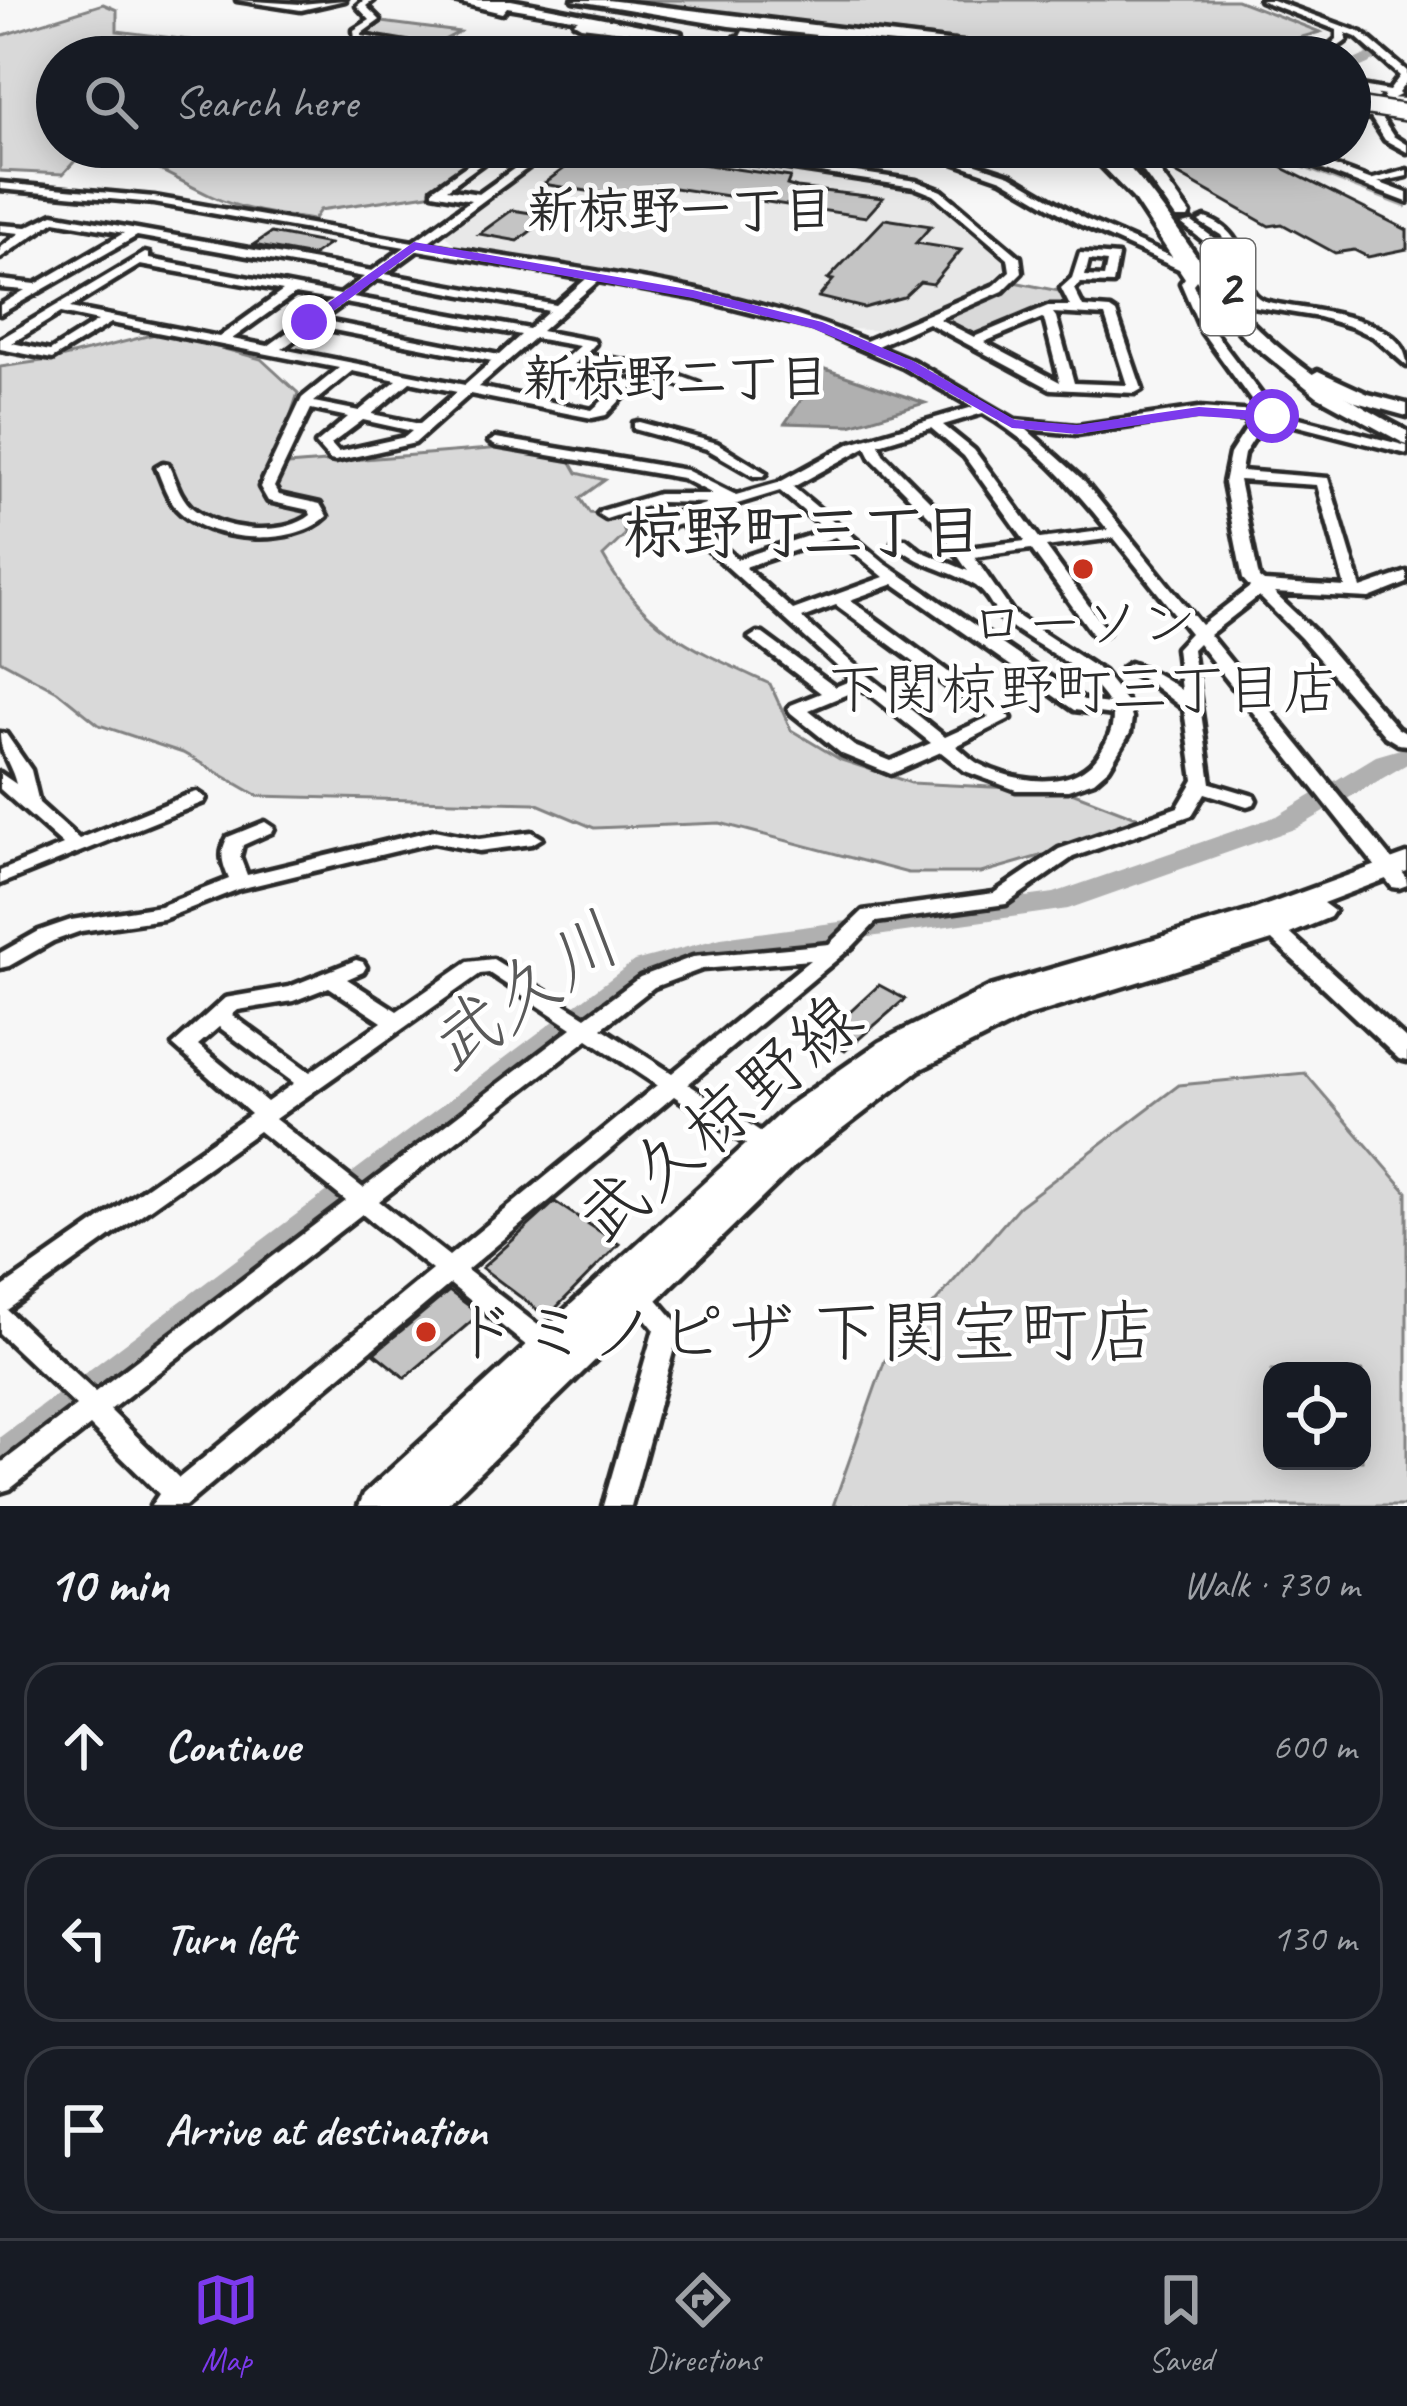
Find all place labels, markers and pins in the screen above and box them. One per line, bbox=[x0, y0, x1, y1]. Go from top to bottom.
marker: ローソン 下関椋野町三丁目店 bbox=[1070, 556, 1096, 582]
place label: ローソン 下関椋野町三丁目店 bbox=[827, 587, 1340, 725]
place label: ドミノピザ 下関宝町店 bbox=[450, 1289, 1157, 1376]
marker: ドミノピザ 下関宝町店 bbox=[413, 1319, 439, 1345]

